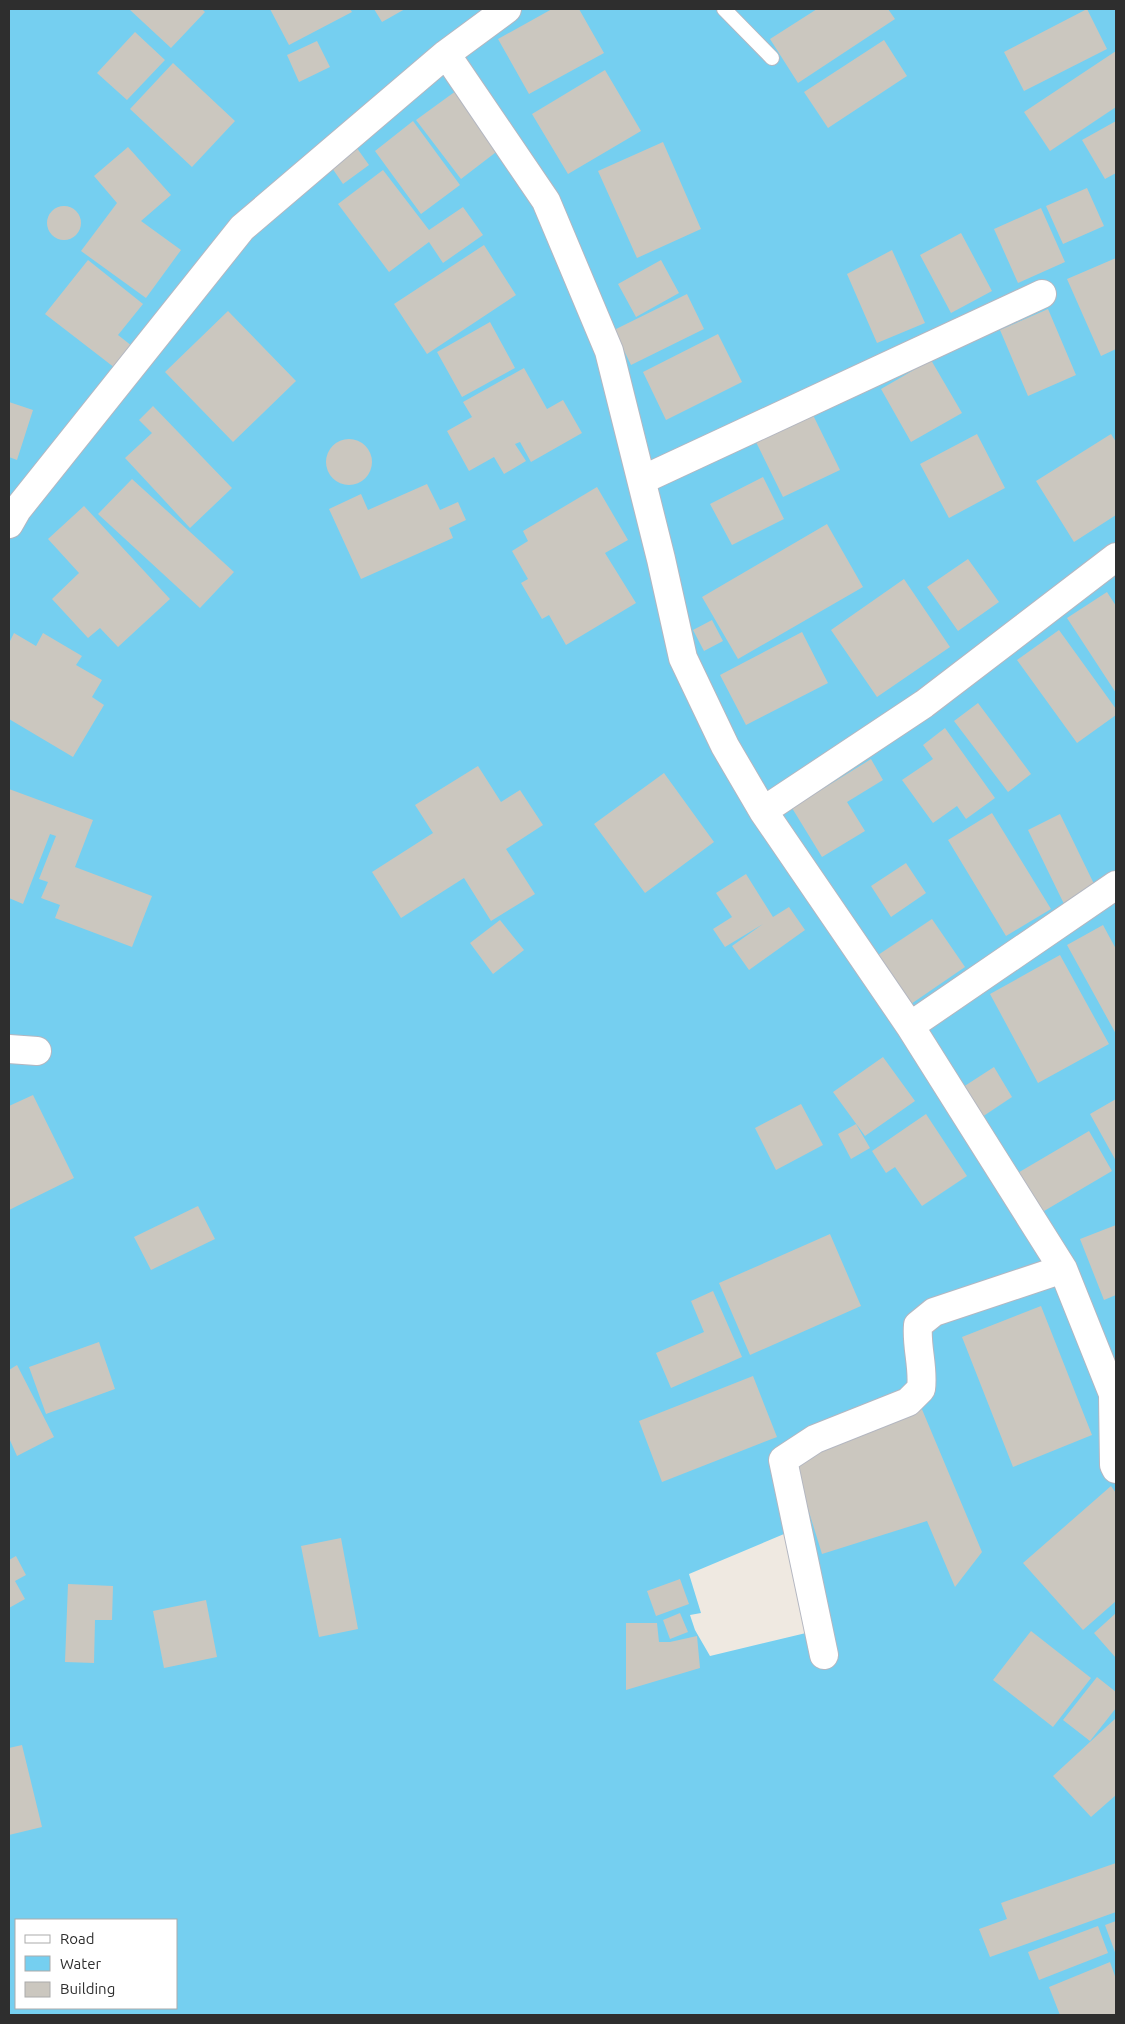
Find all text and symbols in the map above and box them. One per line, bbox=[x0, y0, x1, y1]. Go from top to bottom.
legend bbox=[15, 1919, 178, 2009]
text: Road bbox=[60, 1930, 95, 1947]
text: Water bbox=[60, 1955, 101, 1972]
text: Building bbox=[60, 1980, 115, 1997]

